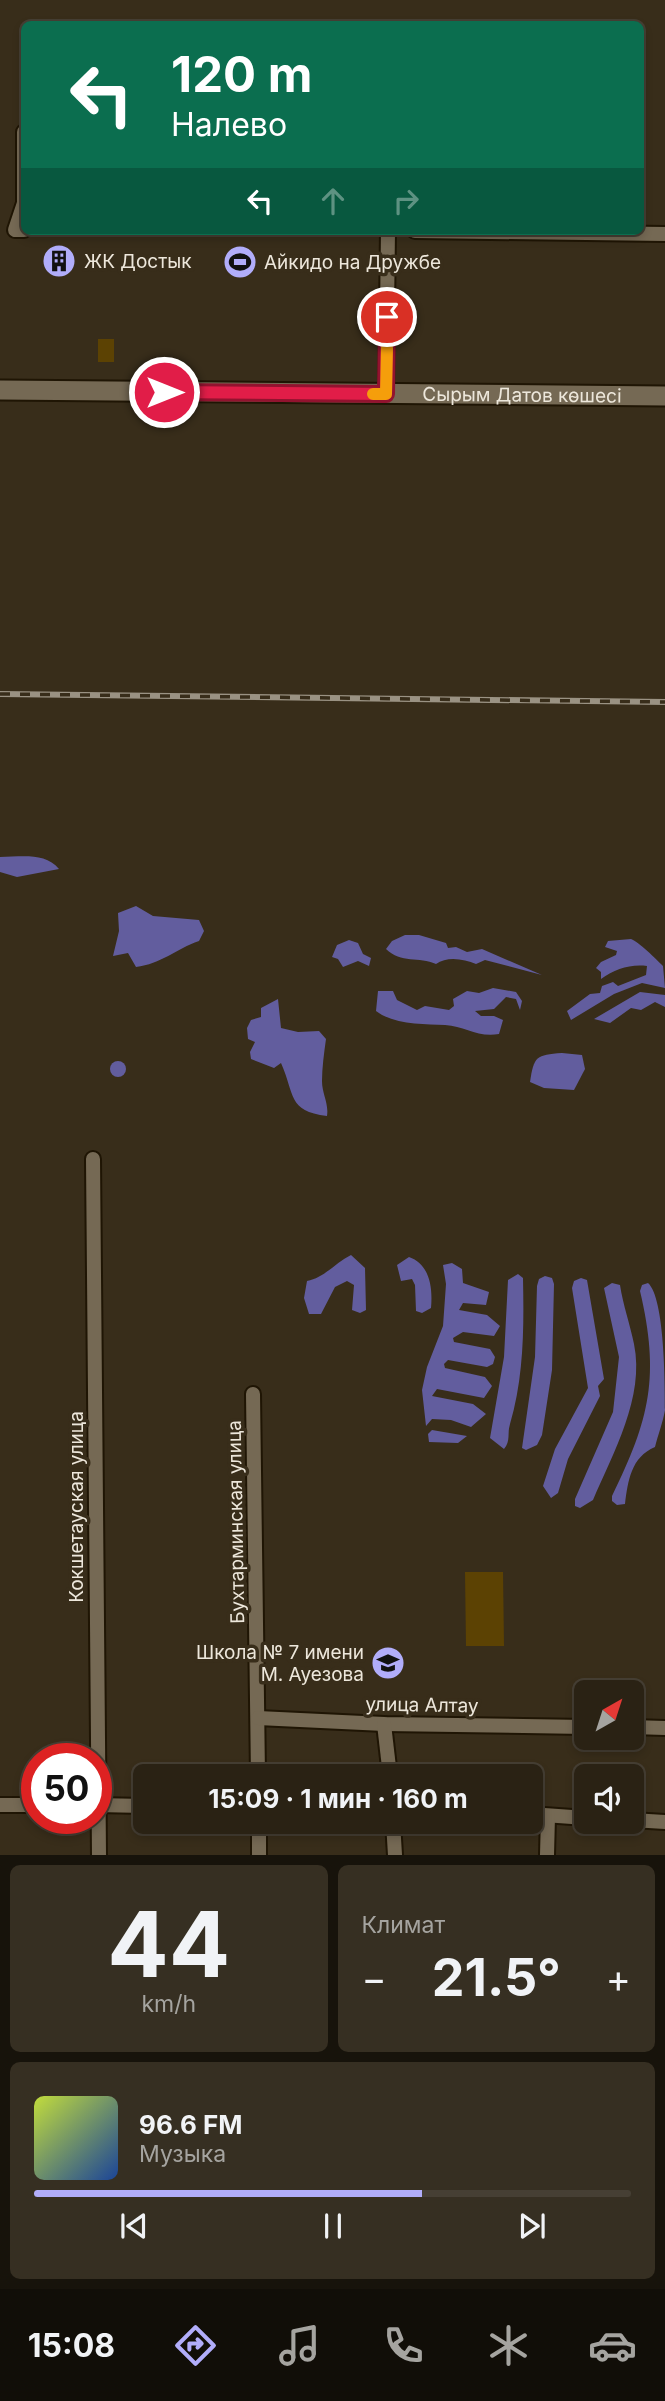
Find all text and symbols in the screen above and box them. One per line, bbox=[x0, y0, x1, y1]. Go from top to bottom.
text: 120 m bbox=[171, 45, 312, 104]
icon: left bbox=[56, 49, 147, 140]
text: Налево bbox=[171, 105, 287, 144]
icon: left bbox=[241, 182, 279, 220]
icon: ahead bbox=[314, 182, 352, 220]
icon: right bbox=[387, 182, 425, 220]
building icon: ЖК Достык bbox=[40, 242, 78, 280]
sports icon: Айкидо на Дружбе bbox=[221, 243, 259, 281]
place label: ЖК Достык bbox=[84, 250, 192, 273]
place label: Айкидо на Дружбе bbox=[264, 251, 441, 274]
pin bbox=[357, 287, 417, 347]
icon: arrive bbox=[368, 298, 406, 336]
position arrow bbox=[127, 355, 201, 429]
street label: Сырым Датов көшесі bbox=[422, 382, 622, 407]
street label: Кокшетауская улица bbox=[65, 1411, 88, 1603]
street label: Бухтарминская улица bbox=[223, 1420, 249, 1624]
place label: Школа № 7 имени М. Ауезова bbox=[196, 1641, 364, 1686]
school or university icon: Школа № 7 имени М. Ауезова bbox=[369, 1644, 407, 1682]
north arrow bbox=[574, 1680, 644, 1750]
map controls bbox=[574, 1680, 644, 1834]
street label: улица Алтау bbox=[365, 1693, 479, 1717]
speed limit sign: 50 bbox=[21, 1743, 112, 1834]
button: sound bbox=[574, 1764, 644, 1834]
text: 15:09 · 1 мин · 160 m bbox=[208, 1783, 468, 1814]
text: 44 bbox=[107, 1889, 230, 1999]
text: Климат bbox=[362, 1911, 445, 1939]
text: 21.5° bbox=[432, 1946, 561, 2009]
text: − bbox=[362, 1955, 387, 2001]
text: + bbox=[606, 1955, 631, 2001]
text: km/h bbox=[141, 1990, 196, 2018]
text: 96.6 FM bbox=[139, 2109, 242, 2140]
text: Музыка bbox=[139, 2140, 226, 2168]
icon: previous bbox=[115, 2207, 153, 2245]
icon: pause bbox=[314, 2207, 352, 2245]
icon: next bbox=[513, 2207, 551, 2245]
icon: directions bbox=[171, 2321, 220, 2370]
icon: music bbox=[275, 2321, 324, 2370]
icon: phone bbox=[379, 2321, 428, 2370]
icon: climate bbox=[484, 2321, 533, 2370]
icon: car bbox=[588, 2321, 637, 2370]
text: 15:08 bbox=[28, 2326, 115, 2365]

